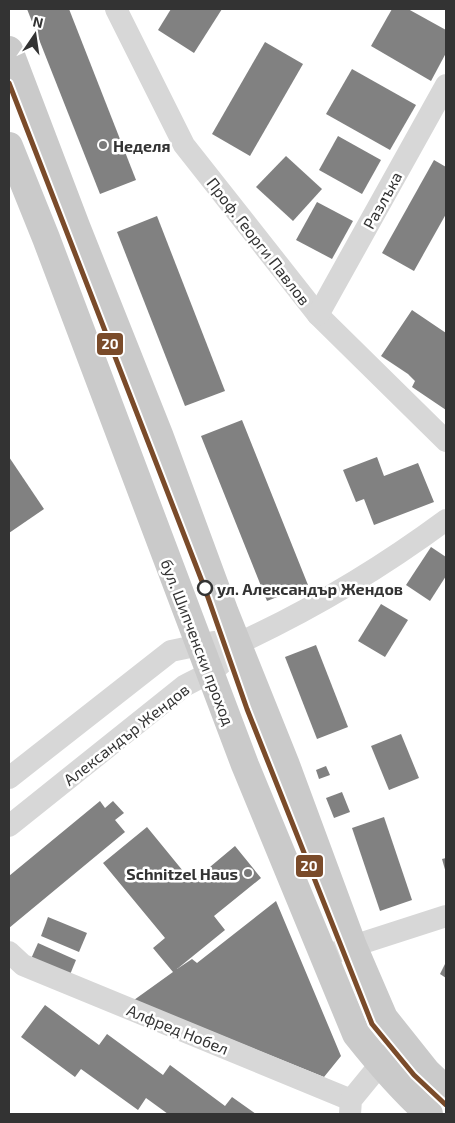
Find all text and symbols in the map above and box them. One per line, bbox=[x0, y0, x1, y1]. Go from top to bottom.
north arrow bbox=[10, 10, 60, 60]
text: N bbox=[31, 12, 45, 31]
place label: Неделя bbox=[113, 136, 171, 155]
marker: Неделя bbox=[97, 139, 109, 151]
street label: Разлъка bbox=[358, 168, 406, 232]
street label: Проф. Георги Павлов bbox=[203, 173, 315, 309]
line badge: 20 bbox=[96, 332, 124, 356]
text: 20 bbox=[102, 335, 119, 352]
street label: бул. Шипченски проход bbox=[157, 556, 239, 728]
place label: ул. Александър Жендов bbox=[217, 579, 403, 598]
marker: ул. Александър Жендов bbox=[197, 580, 213, 596]
street label: Александър Жендов bbox=[59, 679, 193, 789]
line badge: 20 bbox=[295, 854, 324, 878]
text: 20 bbox=[301, 857, 318, 874]
place label: Schnitzel Haus bbox=[126, 864, 238, 883]
marker: Schnitzel Haus bbox=[242, 867, 254, 879]
street label: Алфред Нобел bbox=[124, 1000, 232, 1058]

